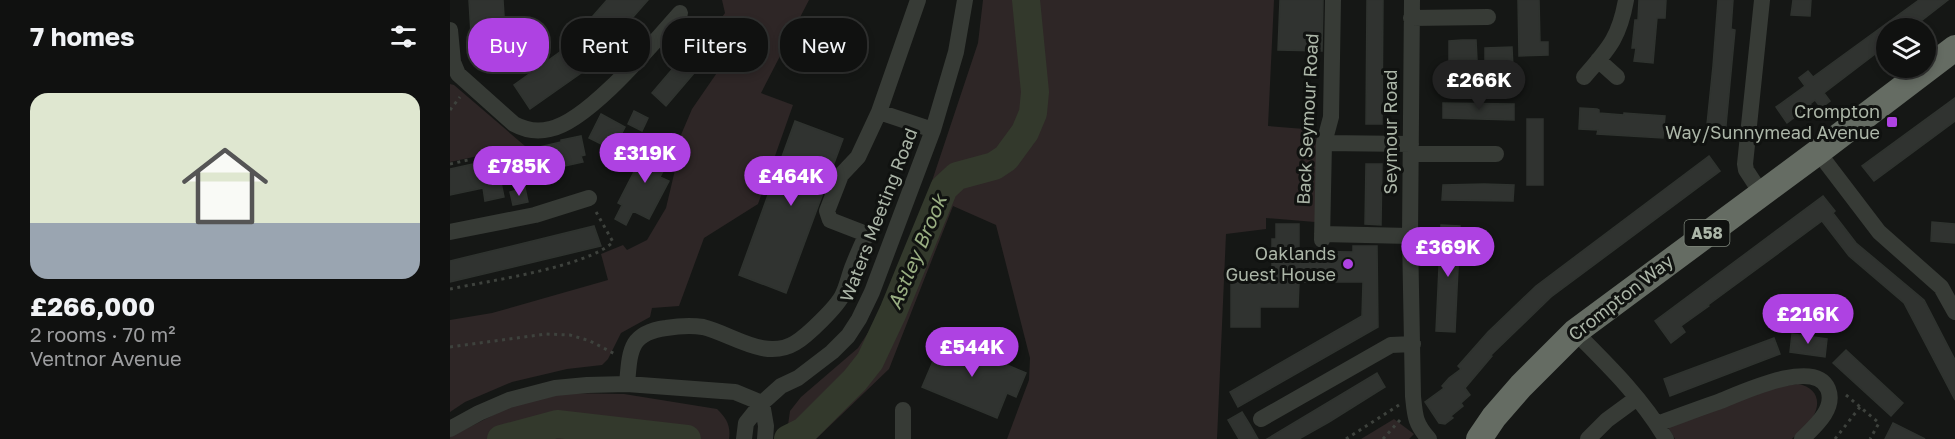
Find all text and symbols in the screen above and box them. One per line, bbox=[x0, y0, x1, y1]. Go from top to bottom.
chip: Buy bbox=[468, 18, 549, 72]
chip: Rent bbox=[561, 18, 650, 72]
chip: Filters bbox=[662, 18, 768, 72]
chip: New bbox=[780, 18, 867, 72]
map controls bbox=[1876, 18, 1936, 78]
button: layers bbox=[1876, 18, 1936, 78]
icon: filters bbox=[387, 20, 420, 53]
text: 7 homes bbox=[30, 21, 135, 52]
street label: Back Seymour Road bbox=[1292, 33, 1322, 205]
pin: £266K bbox=[1437, 60, 1521, 111]
text: £266K bbox=[1446, 67, 1512, 91]
street label: Seymour Road bbox=[1379, 70, 1401, 194]
place label: Crompton Way/Sunnymead Avenue bbox=[1665, 100, 1880, 143]
marker: Crompton Way/Sunnymead Avenue bbox=[1885, 115, 1899, 129]
street label: Waters Meeting Road bbox=[835, 125, 921, 305]
icon: home bbox=[171, 132, 279, 240]
pin: £319K bbox=[603, 133, 687, 184]
text: £319K bbox=[614, 140, 676, 164]
pin: £785K bbox=[477, 146, 561, 197]
text: £785K bbox=[487, 153, 551, 177]
pin: £464K bbox=[749, 156, 833, 207]
text: £464K bbox=[758, 163, 824, 187]
water label: Astley Brook bbox=[881, 188, 953, 313]
road number: A58 bbox=[1684, 220, 1730, 246]
pin: £369K bbox=[1406, 227, 1490, 278]
text: £369K bbox=[1415, 234, 1481, 258]
place label: Oaklands Guest House bbox=[1225, 242, 1336, 285]
street label: Crompton Way bbox=[1564, 249, 1677, 345]
marker: Oaklands Guest House bbox=[1341, 257, 1355, 271]
text: £266,000 bbox=[30, 291, 155, 322]
pin: £216K bbox=[1766, 294, 1850, 345]
text: £216K bbox=[1777, 301, 1839, 325]
text: 2 rooms · 70 m² bbox=[30, 322, 175, 346]
pin: £544K bbox=[930, 327, 1014, 378]
text: £544K bbox=[940, 334, 1004, 358]
text: Ventnor Avenue bbox=[30, 346, 182, 370]

